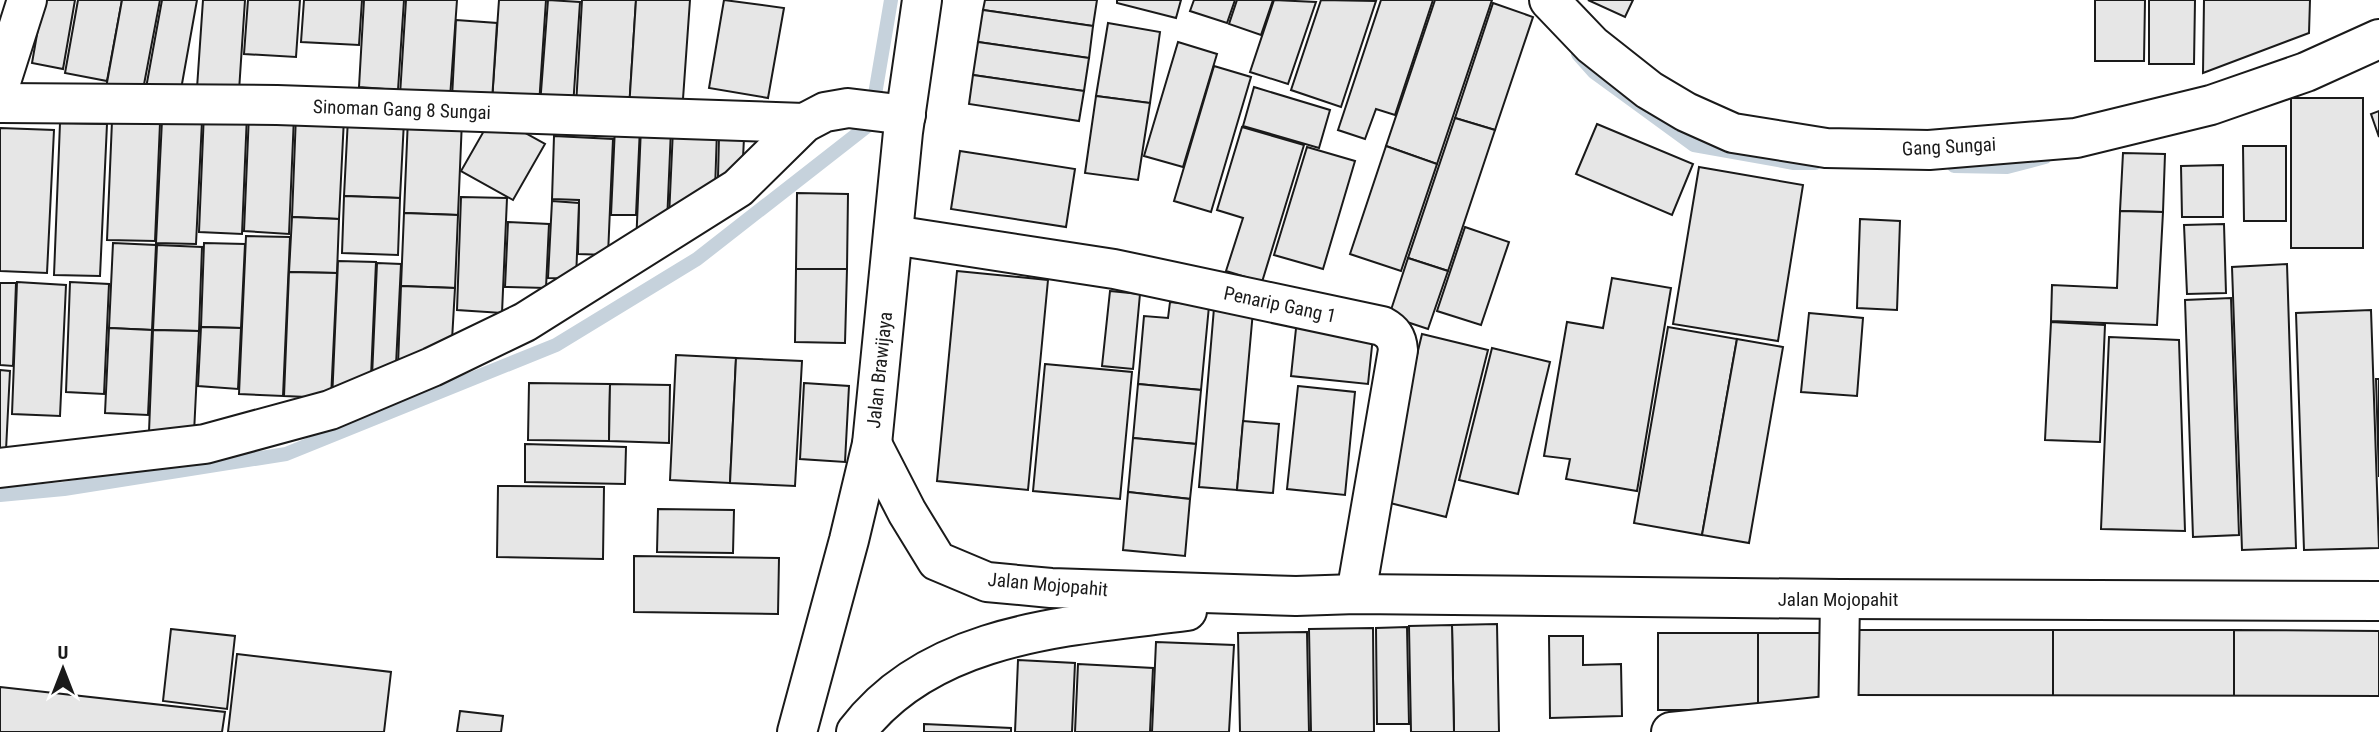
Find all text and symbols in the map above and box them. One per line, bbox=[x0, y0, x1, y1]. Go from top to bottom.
street label: Sinoman Gang 8 Sungai bbox=[313, 95, 491, 124]
street label: Gang Sungai bbox=[1901, 133, 1997, 160]
street label: Penarip Gang 1 bbox=[1222, 281, 1338, 328]
street label: Jalan Brawijaya bbox=[862, 311, 897, 429]
street label: Jalan Mojopahit bbox=[987, 568, 1109, 601]
street label: Jalan Mojopahit bbox=[1778, 588, 1898, 611]
north arrow bbox=[28, 634, 98, 704]
text: U bbox=[58, 641, 68, 664]

